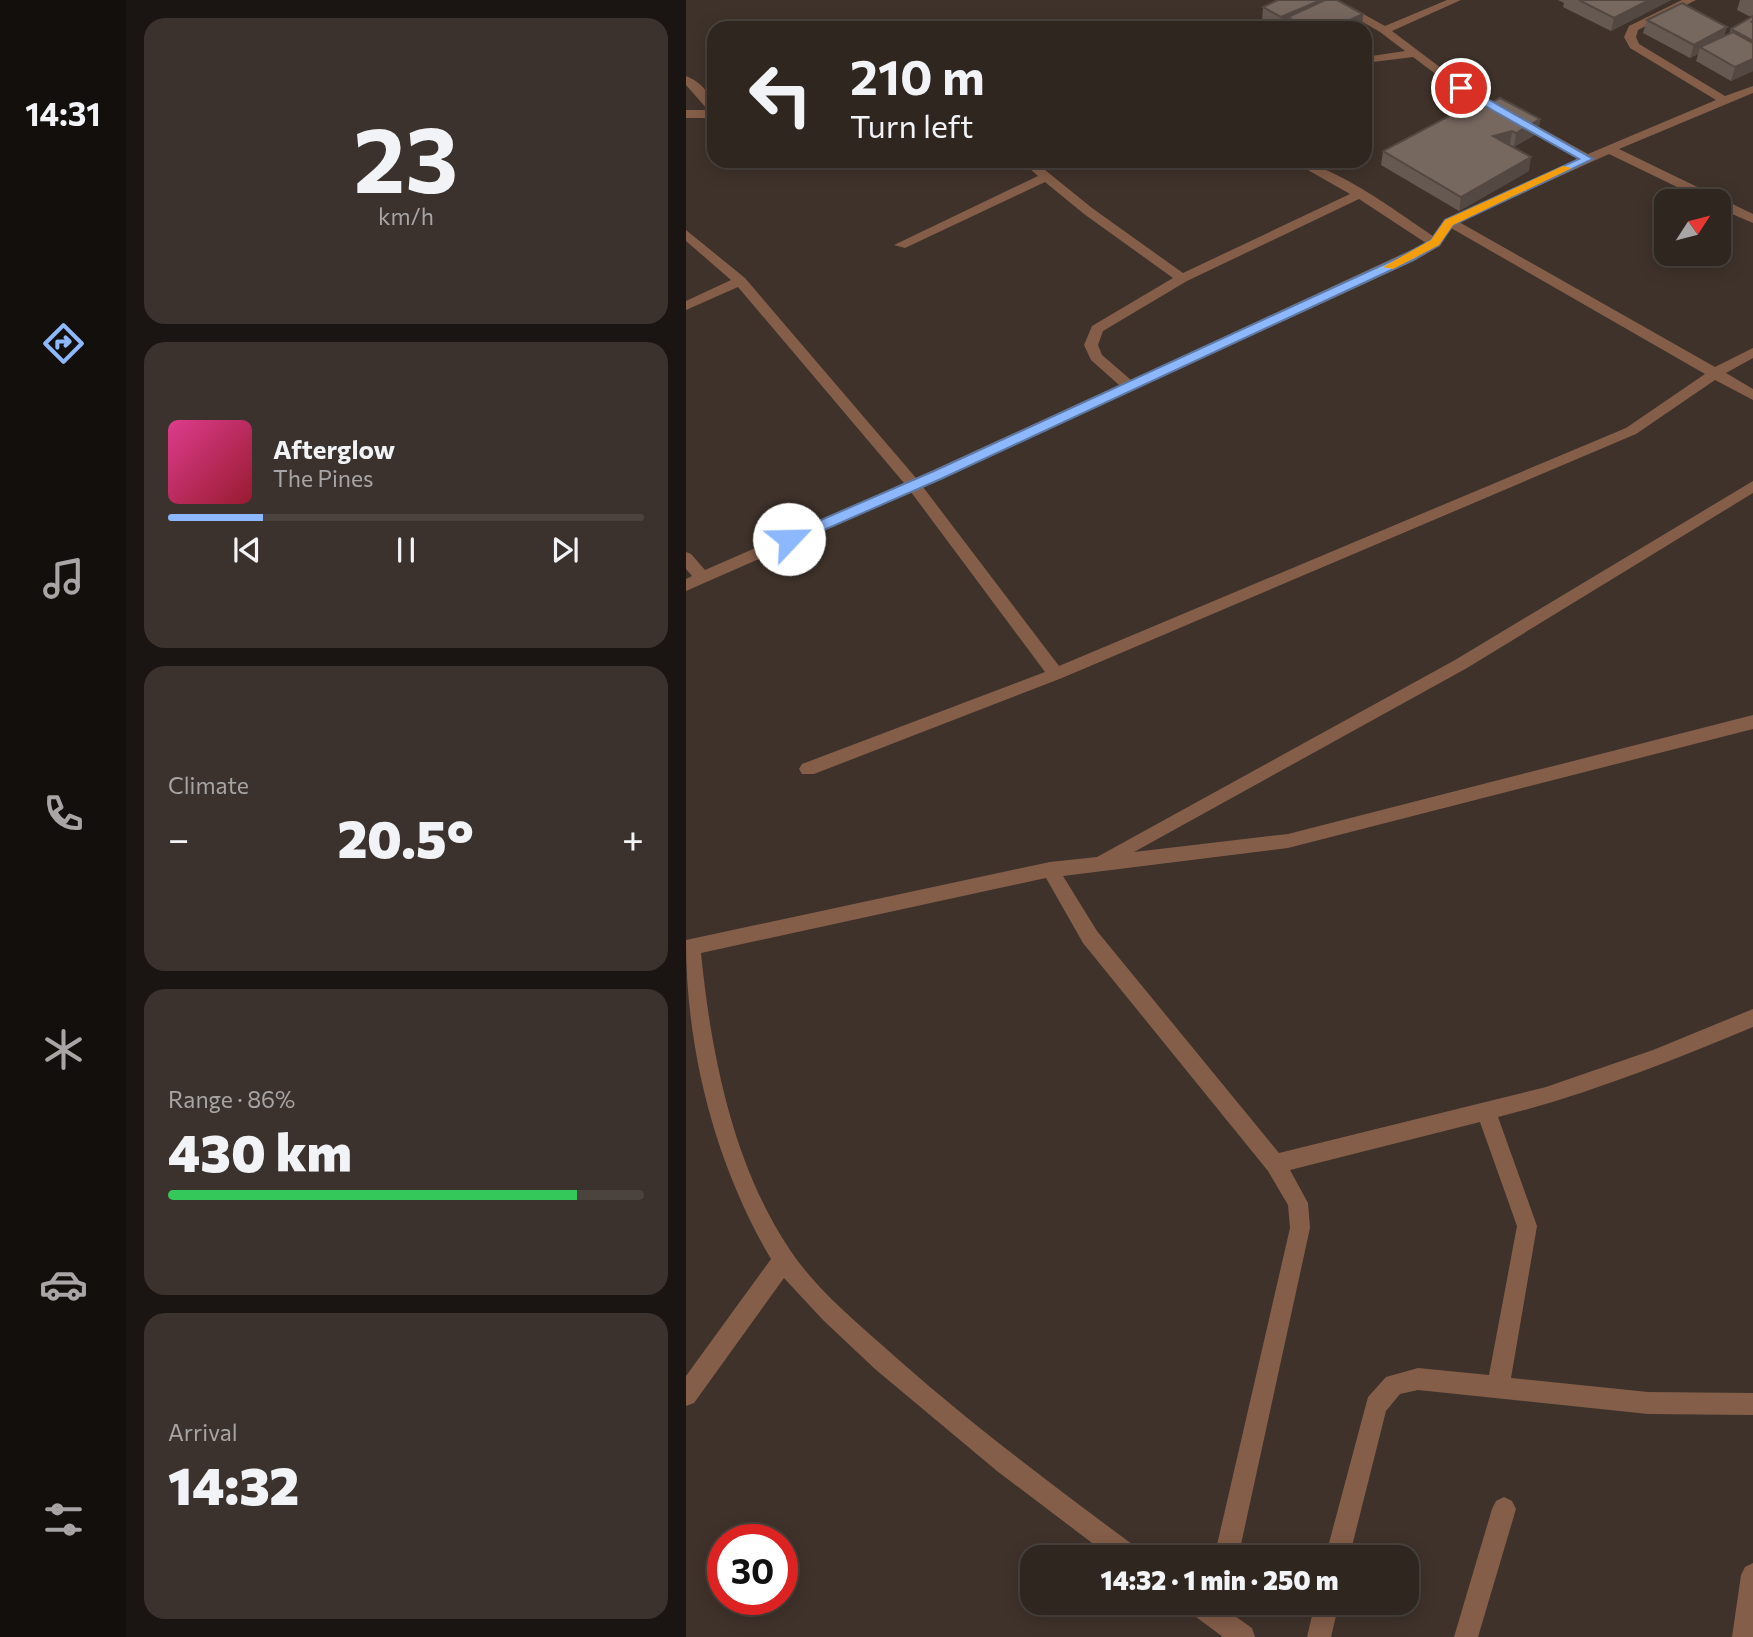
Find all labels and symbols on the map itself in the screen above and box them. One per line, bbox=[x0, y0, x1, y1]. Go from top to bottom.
pin bbox=[1431, 58, 1491, 118]
north arrow bbox=[1654, 189, 1731, 266]
position arrow bbox=[752, 502, 826, 576]
speed limit sign: 30 bbox=[707, 1524, 798, 1615]

